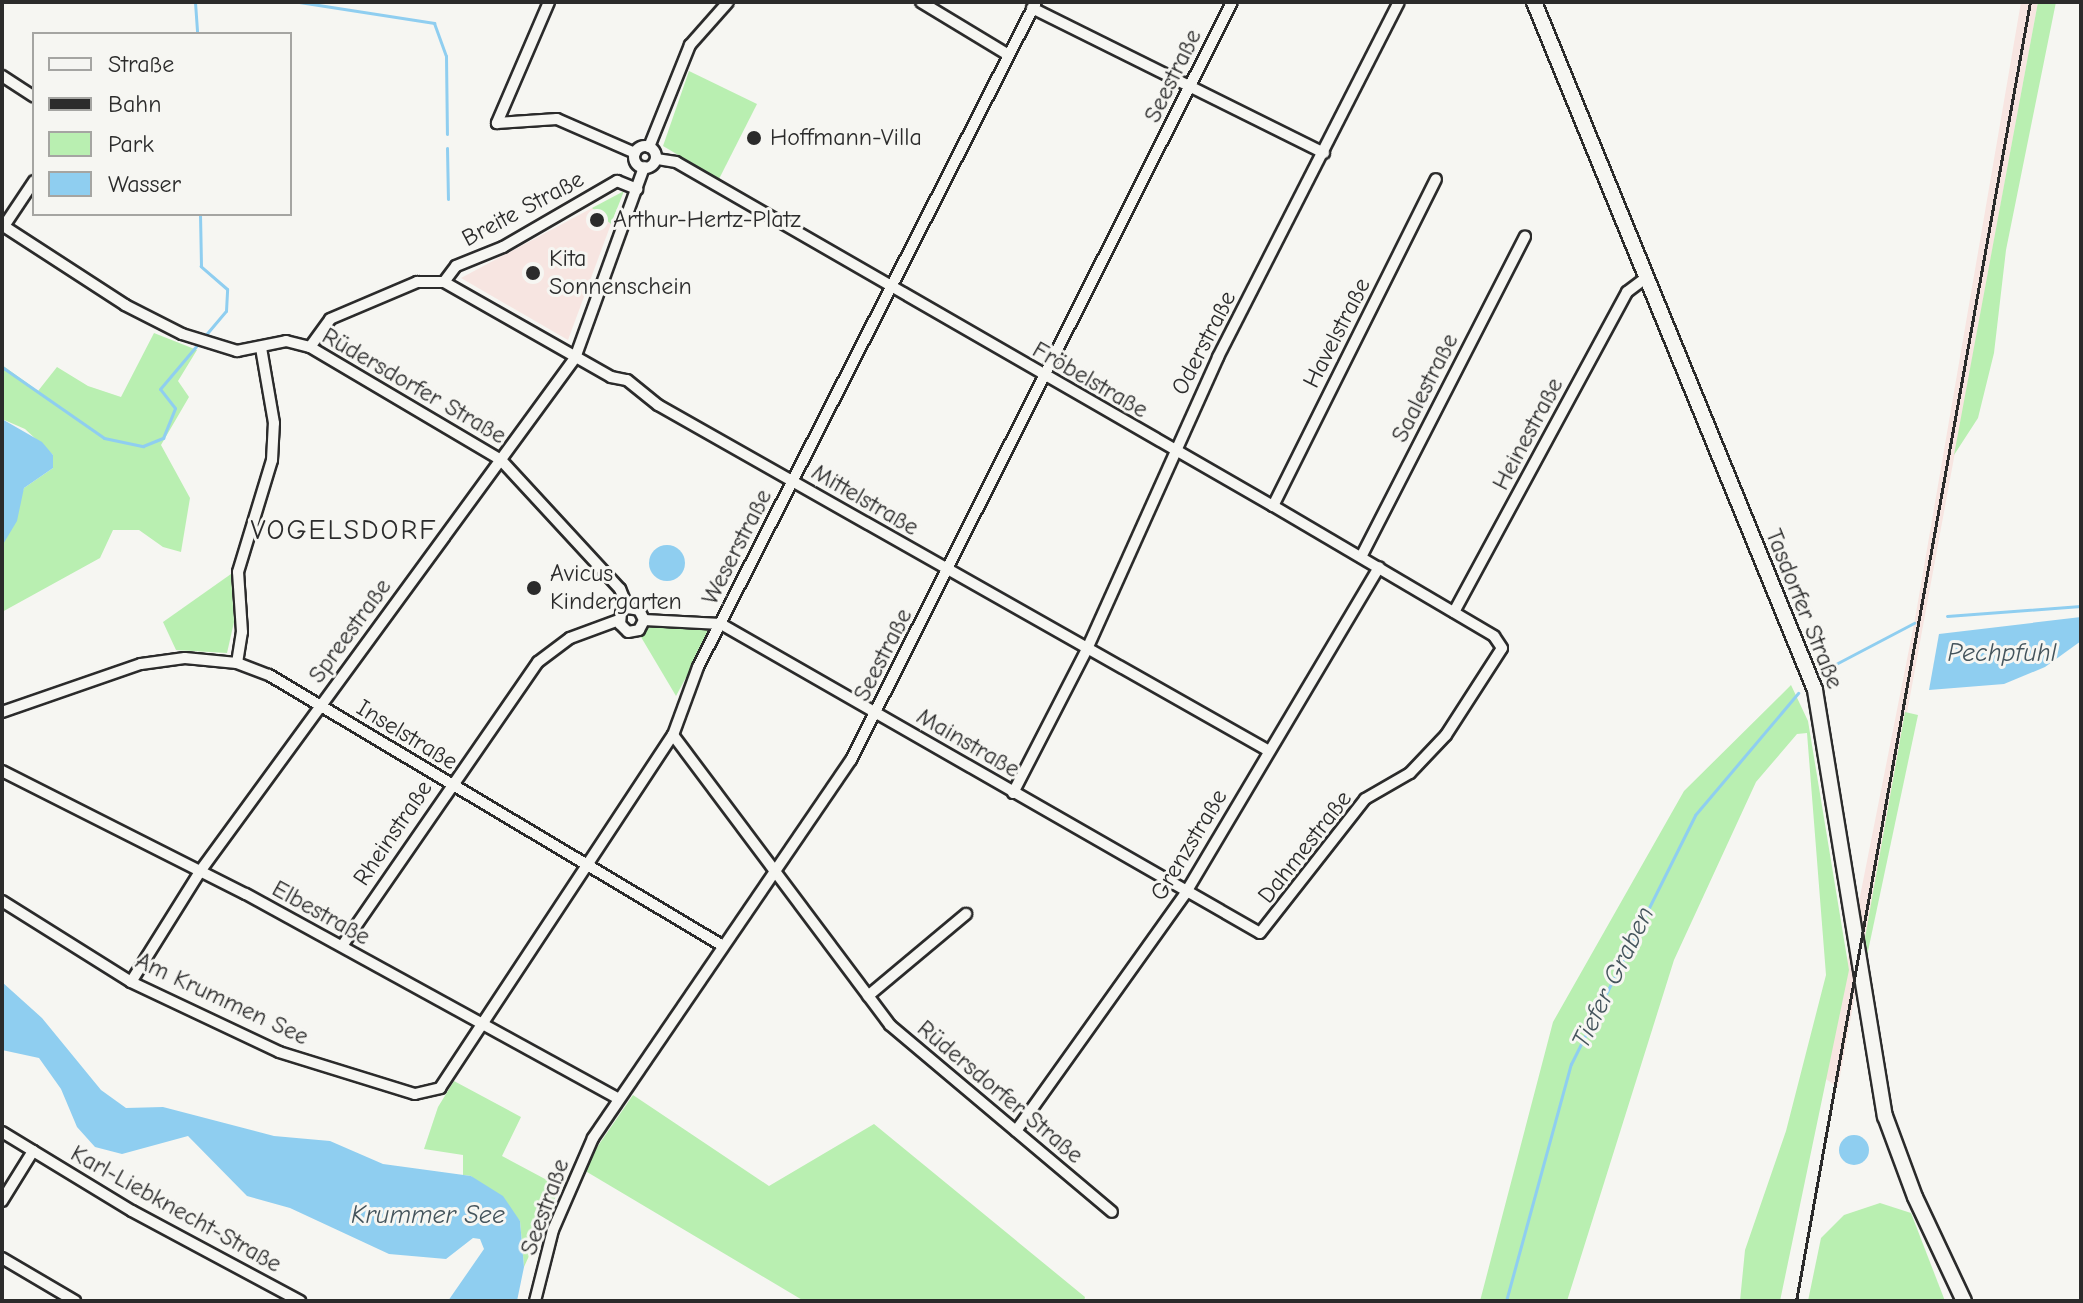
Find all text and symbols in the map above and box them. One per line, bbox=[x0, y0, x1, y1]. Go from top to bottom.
street label: Seestraße bbox=[1138, 25, 1208, 127]
legend bbox=[32, 32, 292, 216]
text: Straße bbox=[108, 50, 174, 78]
text: Bahn bbox=[108, 90, 161, 118]
place label: Hoffmann-Villa bbox=[770, 124, 922, 152]
marker: Hoffmann-Villa bbox=[745, 129, 763, 147]
text: Park bbox=[108, 130, 154, 158]
street label: Breite Straße bbox=[457, 165, 589, 253]
text: Wasser bbox=[108, 170, 181, 198]
place label: Arthur-Hertz-Platz bbox=[613, 206, 801, 234]
marker: Arthur-Hertz-Platz bbox=[588, 211, 606, 229]
place label: Kita Sonnenschein bbox=[549, 245, 692, 301]
marker: Kita Sonnenschein bbox=[524, 264, 542, 282]
street label: Havelstraße bbox=[1297, 273, 1377, 393]
street label: Oderstraße bbox=[1166, 286, 1242, 400]
street label: Rüdersdorfer Straße bbox=[317, 322, 511, 450]
street label: Saalestraße bbox=[1385, 329, 1465, 447]
street label: Fröbelstraße bbox=[1027, 335, 1153, 425]
street label: Heinestraße bbox=[1486, 373, 1570, 495]
street label: Mittelstraße bbox=[806, 458, 924, 542]
street label: Weserstraße bbox=[696, 485, 778, 609]
district label: VOGELSDORF bbox=[251, 513, 437, 547]
street label: Tasdorfer Straße bbox=[1759, 525, 1849, 693]
place label: Avicus Kindergarten bbox=[550, 560, 682, 616]
street label: Spreestraße bbox=[302, 573, 398, 689]
marker: Avicus Kindergarten bbox=[525, 579, 543, 597]
street label: Seestraße bbox=[847, 604, 919, 706]
water label: Pechpfuhl bbox=[1948, 638, 2056, 670]
street label: Inselstraße bbox=[351, 694, 463, 776]
street label: Mainstraße bbox=[911, 702, 1025, 784]
street label: Rheinstraße bbox=[347, 775, 439, 891]
street label: Grenzstraße bbox=[1144, 784, 1234, 906]
street label: Dahmestraße bbox=[1252, 785, 1358, 909]
street label: Elbestraße bbox=[267, 874, 375, 952]
water label: Tiefer Graben bbox=[1566, 902, 1662, 1054]
street label: Am Krummen See bbox=[131, 946, 313, 1052]
street label: Rüdersdorfer Straße bbox=[911, 1014, 1089, 1170]
street label: Karl-Liebknecht-Straße bbox=[66, 1139, 286, 1279]
street label: Seestraße bbox=[514, 1155, 576, 1259]
water label: Krummer See bbox=[351, 1200, 505, 1232]

